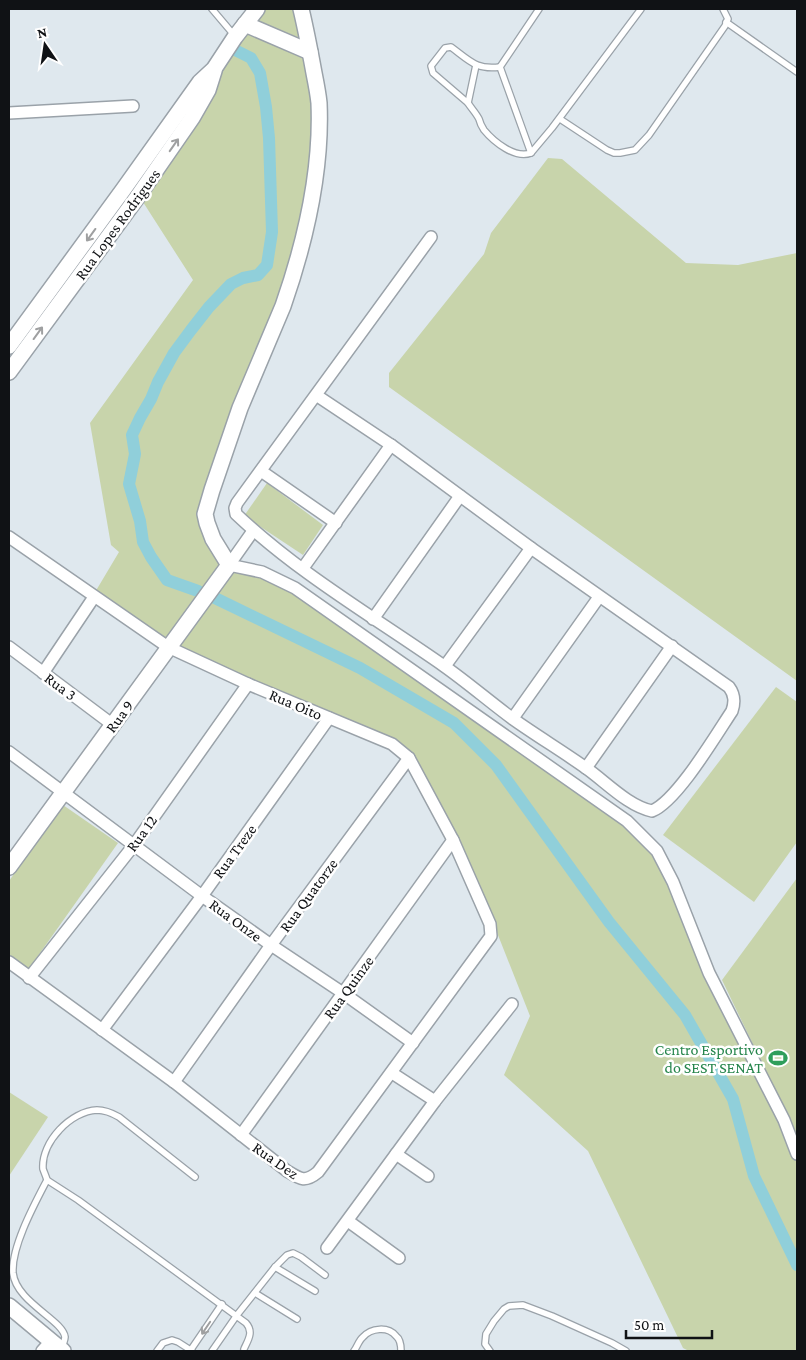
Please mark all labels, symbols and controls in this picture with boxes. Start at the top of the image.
north arrow [20,20,70,70]
text: N [36,23,49,41]
one-way arrow [169,138,179,152]
street label: Rua Lopes Rodrigues [72,166,164,284]
one-way arrow [86,227,96,241]
one-way arrow [32,327,43,340]
street label: Rua 3 [42,669,80,704]
street label: Rua Oito [267,686,325,723]
street label: Rua 9 [102,697,137,736]
street label: Rua 12 [123,812,160,855]
street label: Rua Treze [209,821,260,882]
street label: Rua Quatorze [276,855,341,935]
street label: Rua Onze [206,896,265,945]
street label: Rua Quinze [320,953,377,1022]
place label: Centro Esportivo do SEST SENAT [655,1041,763,1076]
sports icon: Centro Esportivo do SEST SENAT [767,1047,789,1069]
street label: Rua Dez [250,1139,302,1182]
scale bar [626,1308,712,1340]
text: 50 m [634,1317,664,1333]
one-way arrow [201,1321,211,1335]

